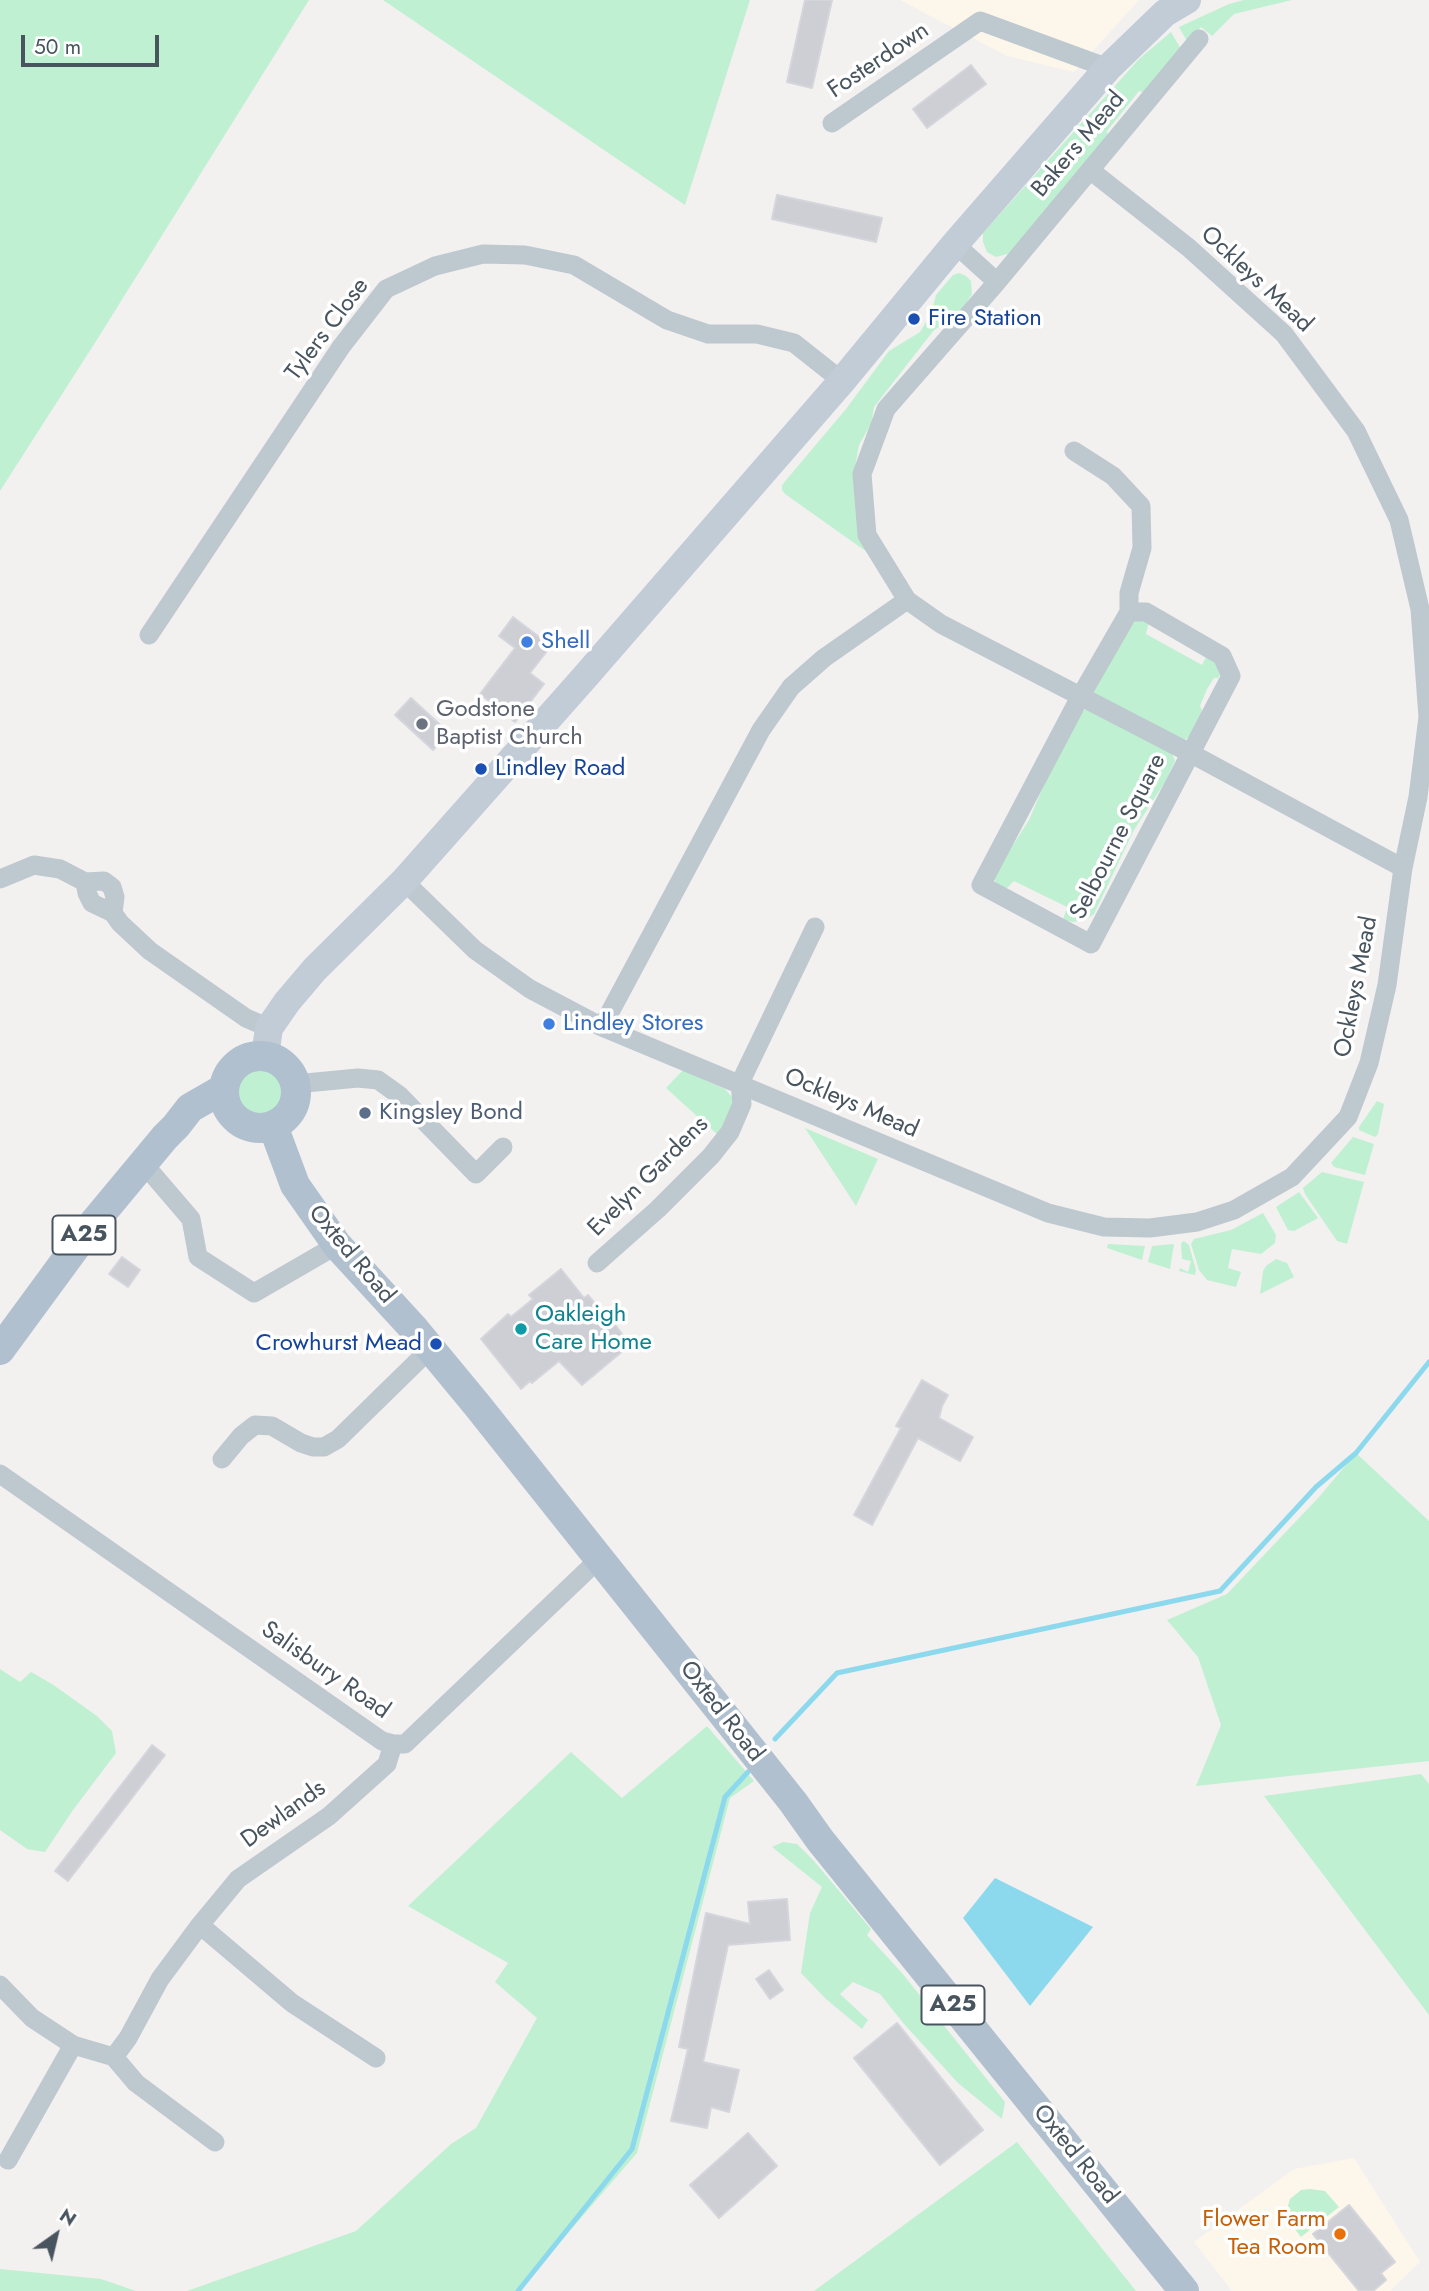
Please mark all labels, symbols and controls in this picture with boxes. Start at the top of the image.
street label: Fosterdown [823,17,935,105]
scale bar [24,21,163,65]
text: 50 m [34,32,81,62]
street label: Bakers Mead [1026,86,1132,204]
street label: Ockleys Mead [1194,221,1318,339]
street label: Tylers Close [280,273,376,387]
place label: Fire Station [928,305,1042,333]
marker: Fire Station [906,311,922,327]
place label: Shell [541,628,590,656]
marker: Shell [519,634,535,650]
place label: Godstone Baptist Church [436,696,583,752]
marker: Godstone Baptist Church [414,716,430,732]
street label: Selbourne Square [1065,749,1173,925]
place label: Lindley Road [495,755,625,783]
marker: Lindley Road [473,761,489,777]
street label: Ockleys Mead [1329,914,1385,1060]
place label: Lindley Stores [563,1010,704,1038]
marker: Lindley Stores [541,1016,557,1032]
street label: Ockleys Mead [780,1063,922,1145]
place label: Kingsley Bond [379,1099,523,1127]
marker: Kingsley Bond [357,1105,373,1121]
street label: Evelyn Gardens [583,1111,715,1243]
street label: Oxted Road [301,1200,401,1310]
road number: A25 [52,1216,116,1254]
place label: Oakleigh Care Home [535,1301,652,1357]
marker: Oakleigh Care Home [513,1321,529,1337]
place label: Crowhurst Mead [256,1330,422,1358]
marker: Crowhurst Mead [428,1336,444,1352]
street label: Salisbury Road [255,1616,395,1726]
street label: Oxted Road [673,1656,769,1768]
street label: Dewlands [236,1775,332,1855]
road number: A25 [922,1986,984,2024]
street label: Oxted Road [1026,2099,1124,2211]
north arrow [21,2200,91,2270]
text: N [54,2202,82,2233]
place label: Flower Farm Tea Room [1202,2206,1326,2262]
marker: Flower Farm Tea Room [1332,2226,1348,2242]

